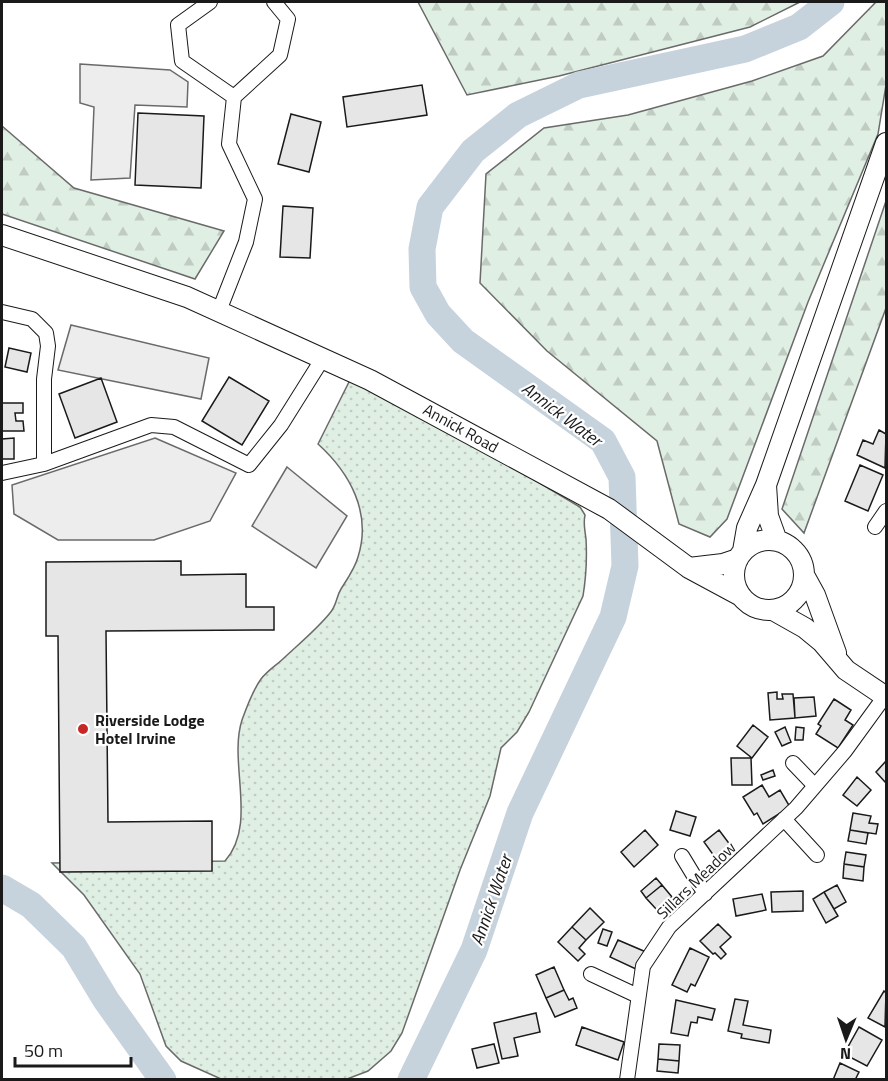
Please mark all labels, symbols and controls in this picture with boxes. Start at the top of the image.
water label: Annick Water [516,375,610,454]
street label: Annick Road [419,397,503,459]
place label: Riverside Lodge Hotel Irvine [95,708,205,750]
marker: Riverside Lodge Hotel Irvine [76,722,90,736]
street label: Sillars Meadow [651,836,741,924]
water label: Annick Water [463,849,520,949]
north arrow [816,1009,876,1069]
scale bar [15,1030,130,1068]
text: 50 m [24,1037,63,1064]
text: N [840,1042,851,1066]

